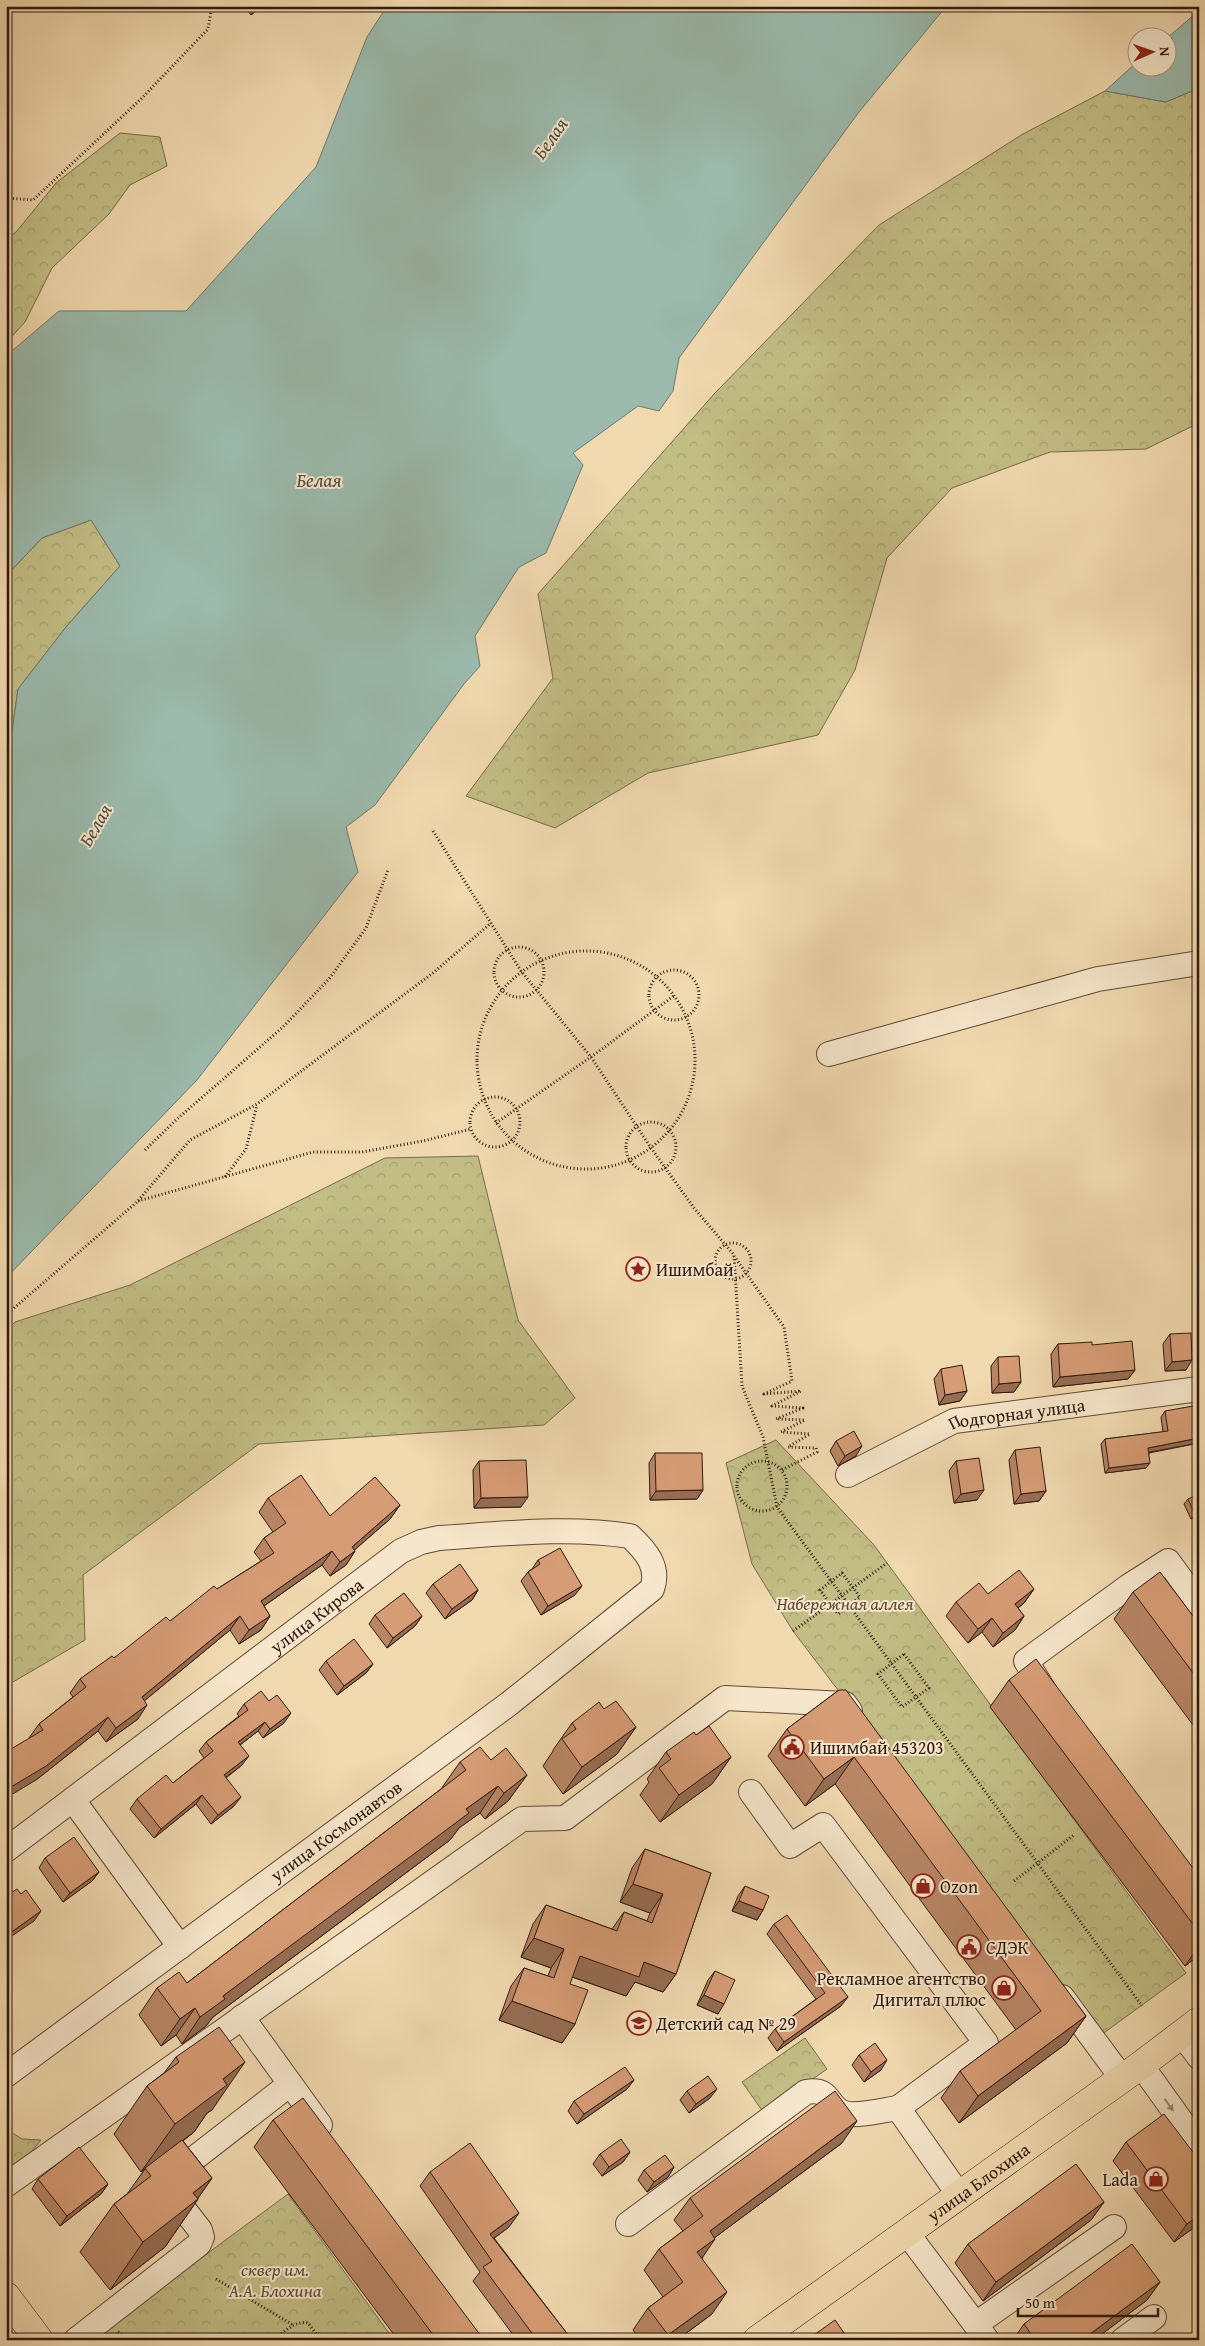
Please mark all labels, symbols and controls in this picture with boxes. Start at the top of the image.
north arrow [1128,28,1178,78]
text: N [1155,47,1175,57]
water label: Белая [526,111,574,165]
water label: Белая [296,466,342,494]
water label: Белая [72,798,118,852]
place icon: Ишимбай [625,1256,651,1282]
place label: Ишимбай [656,1256,734,1283]
street label: Подгорная улица [943,1390,1087,1436]
street label: улица Кирова [263,1571,369,1660]
park label: Набережная аллея [777,1590,914,1617]
public building icon: Ишимбай 453203 [779,1734,805,1760]
place label: Ишимбай 453203 [810,1734,944,1761]
street label: улица Космонавтов [264,1774,408,1889]
shop icon: Ozon [910,1873,936,1899]
place label: Ozon [940,1873,978,1900]
public building icon: СДЭК [956,1934,982,1960]
place label: СДЭК [986,1934,1029,1961]
place label: Рекламное агентство Дигитал плюс [817,1965,986,2013]
shop icon: Рекламное агентство Дигитал плюс [991,1975,1017,2001]
school or university icon: Детский сад № 29 [626,2010,652,2036]
place label: Детский сад № 29 [655,2010,796,2037]
one-way arrow [1164,2098,1174,2112]
street label: улица Блохина [920,2135,1035,2228]
place label: Lada [1103,2166,1138,2193]
shop icon: Lada [1143,2166,1169,2192]
park label: сквер им. А.А. Блохина [228,2256,322,2304]
scale bar [1018,2286,1158,2318]
text: 50 m [1025,2292,1056,2313]

